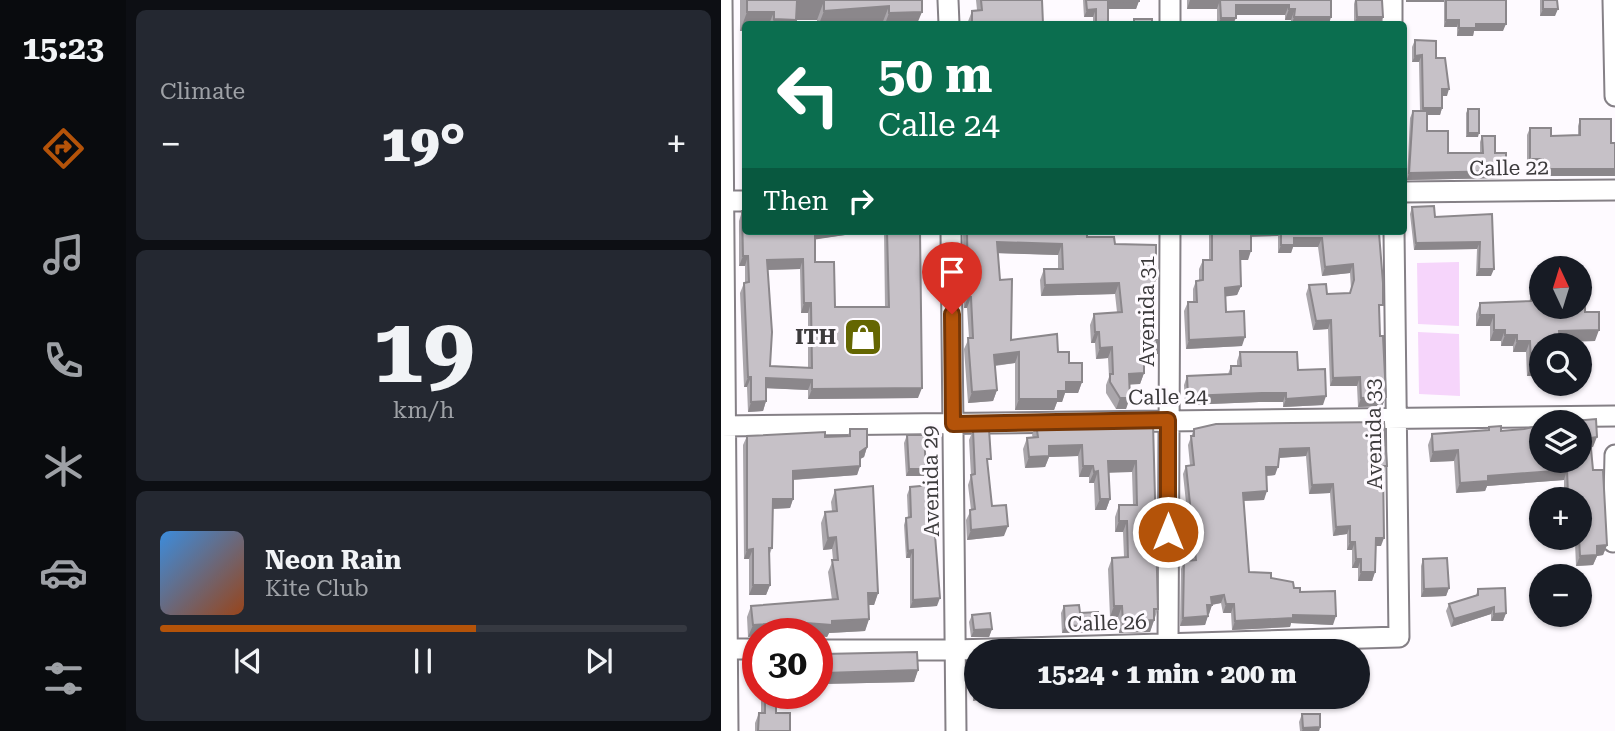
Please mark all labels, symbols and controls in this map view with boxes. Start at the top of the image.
text: 15:23 [22,29,104,67]
text: 50 m [878,47,993,104]
icon: left [763,49,854,140]
text: Climate [160,78,245,105]
text: Calle 24 [878,106,1000,144]
text: 19° [381,113,466,174]
text: − [160,122,181,166]
text: + [666,122,687,166]
icon: directions [39,124,88,173]
street label: Calle 22 [1469,155,1549,181]
icon: right [842,182,880,220]
text: Then [763,186,828,216]
icon: music [39,230,88,279]
pin [922,242,982,314]
icon: arrive [933,253,971,291]
street label: Avenida 31 [1135,255,1159,367]
north arrow [1529,256,1593,318]
map controls [1529,256,1592,627]
text: 19 [373,298,474,404]
shop icon: ITH [842,316,884,358]
place label: ITH [795,325,836,349]
button: search [1529,333,1592,396]
icon: phone [39,336,88,385]
street label: Avenida 33 [1361,378,1387,490]
street label: Calle 24 [1128,384,1208,410]
text: km/h [393,397,454,424]
button: layers [1529,410,1592,473]
street label: Avenida 29 [918,425,944,537]
icon: climate [39,442,88,491]
button: + [1529,487,1592,550]
position arrow [1131,495,1205,569]
text: Neon Rain [265,545,401,575]
icon: car [39,548,88,597]
button: − [1529,564,1592,627]
text: Kite Club [265,575,369,602]
street label: Calle 26 [1067,610,1147,636]
speed limit sign: 30 [742,618,833,709]
icon: previous [229,642,267,680]
icon: pause [404,642,442,680]
icon: next [580,642,618,680]
icon: filters [39,654,88,703]
text: 15:24 · 1 min · 200 m [1037,659,1297,689]

